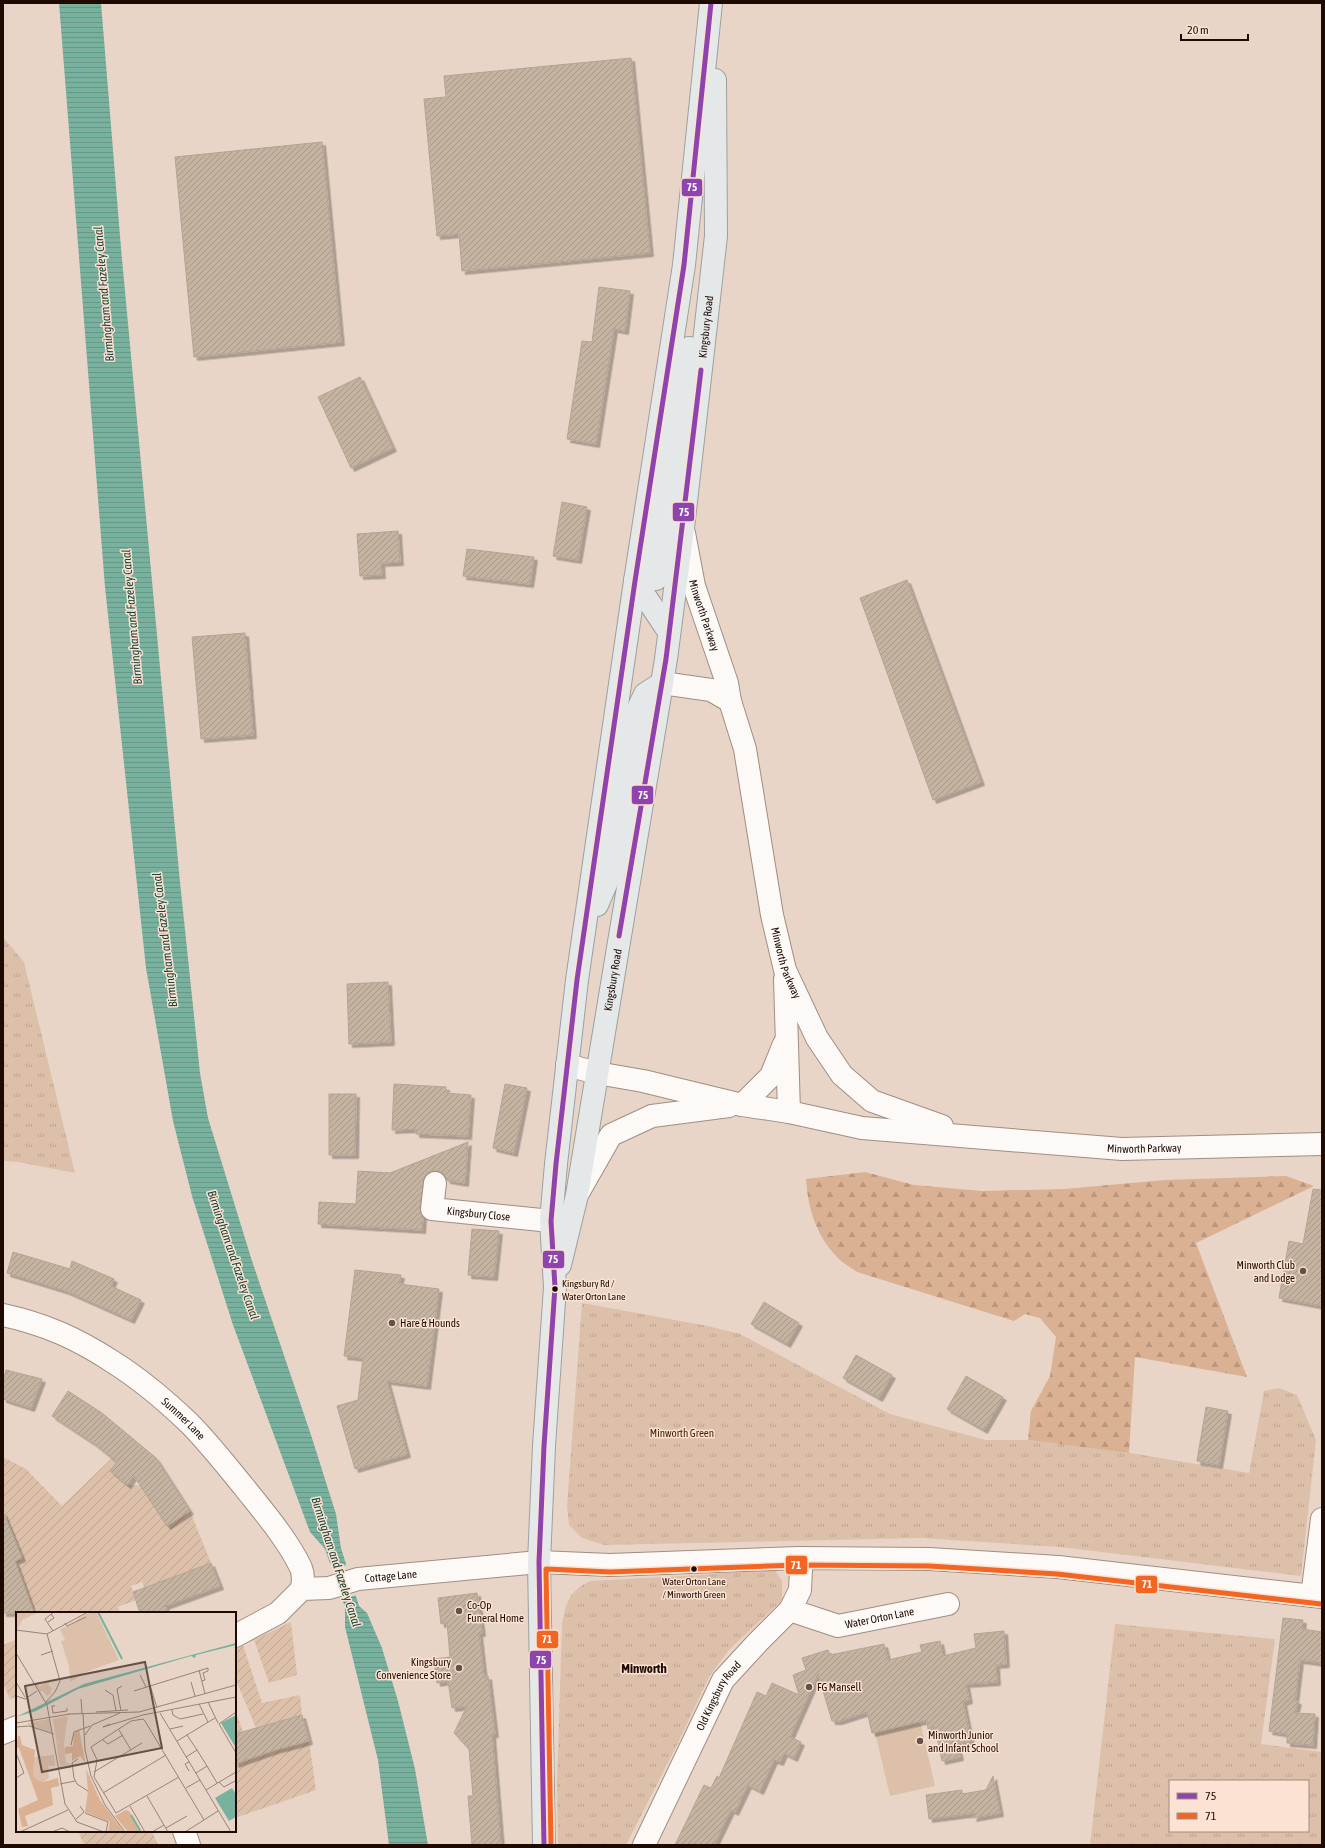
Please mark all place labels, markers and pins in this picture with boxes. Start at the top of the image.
place label: Minworth Club and Lodge [1237,1259,1295,1284]
marker: Minworth Club and Lodge [1298,1266,1308,1276]
place label: Kingsbury Rd / Water Orton Lane [562,1278,626,1302]
marker: Kingsbury Rd / Water Orton Lane [550,1284,560,1294]
place label: Hare & Hounds [400,1317,460,1329]
marker: Hare & Hounds [387,1318,397,1328]
marker: Water Orton Lane / Minworth Green [689,1564,699,1574]
place label: Water Orton Lane / Minworth Green [662,1576,726,1600]
place label: Co-Op Funeral Home [467,1599,524,1624]
marker: Co-Op Funeral Home [454,1606,464,1616]
place label: Kingsbury Convenience Store [376,1656,451,1681]
marker: Kingsbury Convenience Store [454,1663,464,1673]
place label: FG Mansell [817,1681,861,1693]
marker: FG Mansell [804,1682,814,1692]
place label: Minworth Junior and Infant School [928,1729,999,1754]
marker: Minworth Junior and Infant School [915,1736,925,1746]

